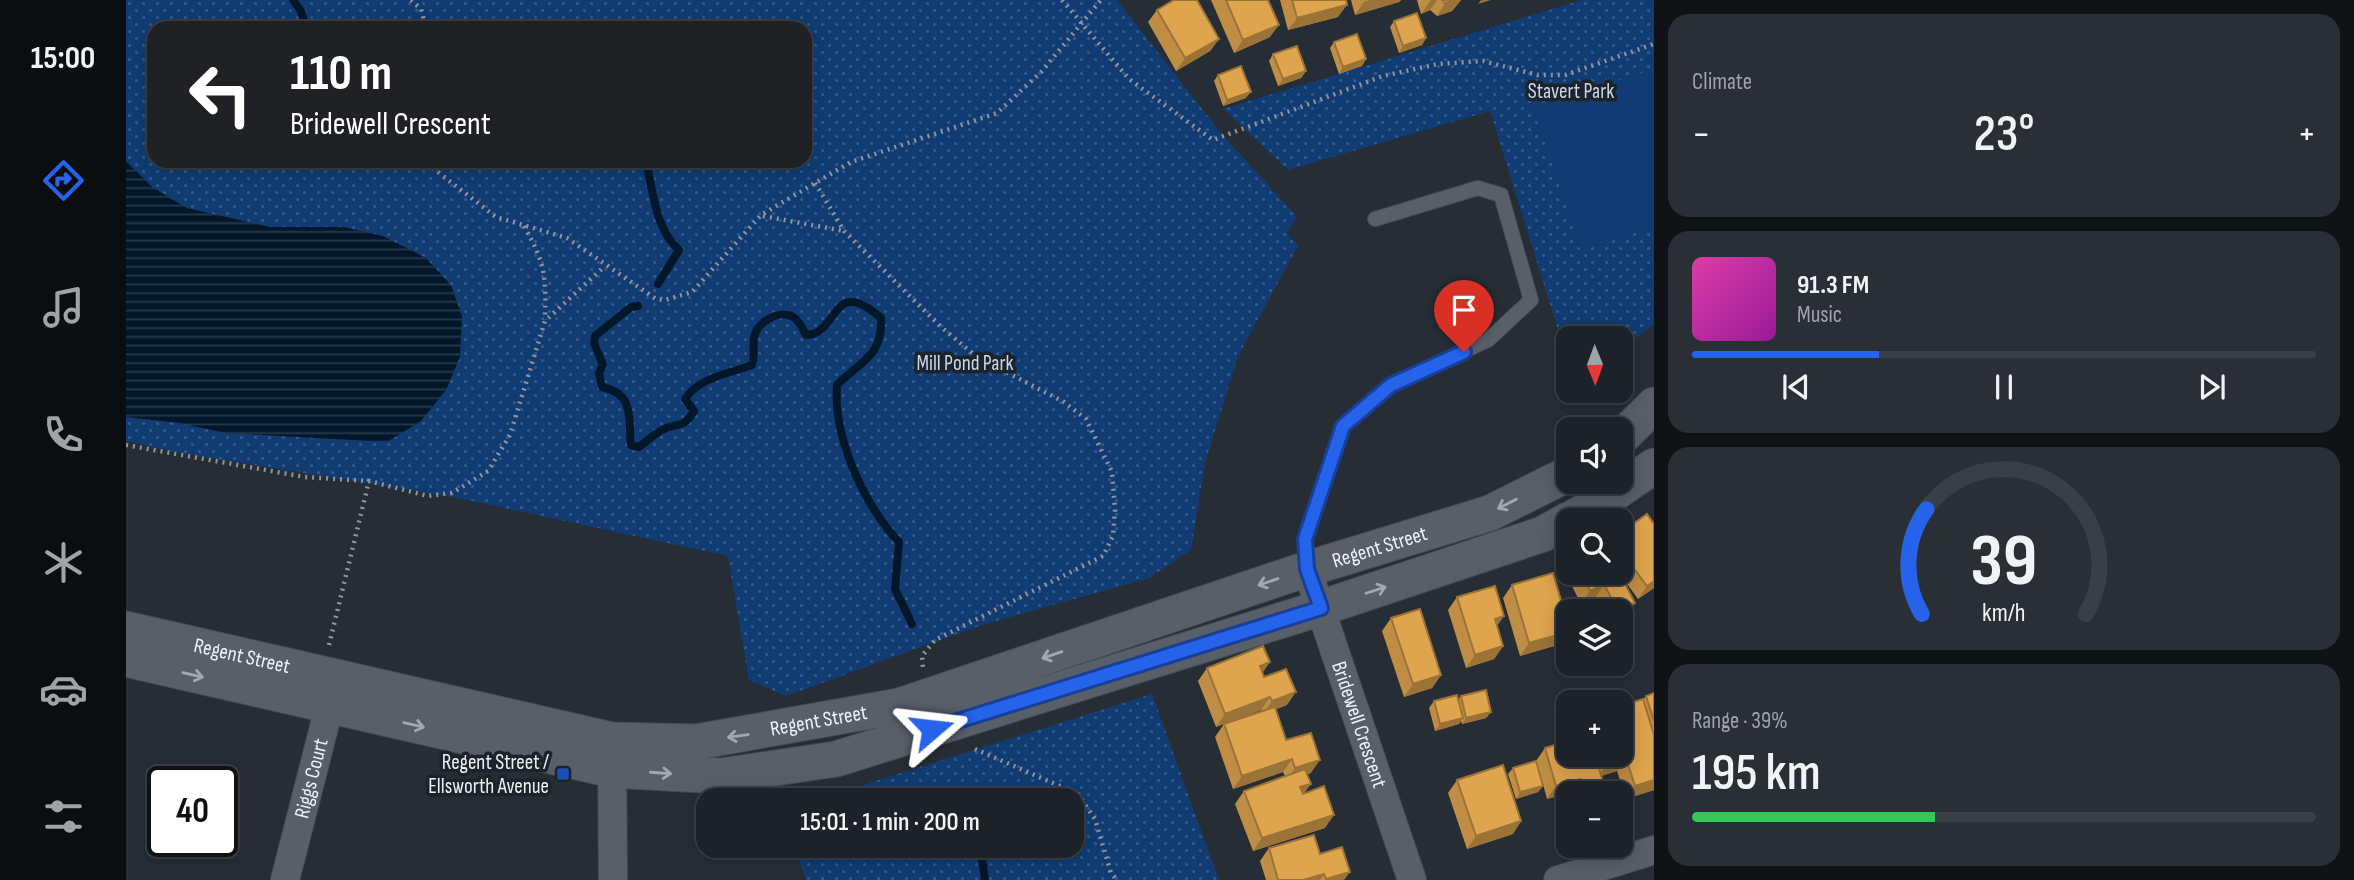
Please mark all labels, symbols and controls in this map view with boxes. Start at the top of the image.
text: 15:00 [31,39,95,78]
text: 110 m [290,45,392,104]
icon: left [175,49,266,140]
text: Climate [1692,68,1752,96]
park label: Stavert Park [1528,79,1614,104]
text: 23° [1974,103,2034,166]
text: Bridewell Crescent [290,105,491,144]
text: − [1692,112,1711,157]
text: + [2297,112,2316,157]
icon: directions [39,156,88,205]
text: 91.3 FM [1797,270,1869,301]
pin [1434,280,1494,352]
icon: music [39,283,88,332]
icon: arrive [1445,291,1483,329]
text: Music [1797,301,1842,329]
north arrow [1556,326,1633,402]
map controls [1556,326,1633,858]
park label: Mill Pond Park [917,351,1013,376]
icon: previous [1777,368,1815,406]
icon: pause [1985,368,2023,406]
icon: next [2193,368,2231,406]
icon: phone [39,410,88,459]
button: sound [1556,417,1633,494]
one-way arrow [1497,498,1518,512]
button: search [1556,508,1633,585]
text: 39 [1970,519,2038,607]
street label: Regent Street [1329,521,1430,573]
icon: climate [39,538,88,587]
one-way arrow [1257,577,1279,589]
one-way arrow [1365,583,1387,596]
text: km/h [1982,598,2026,629]
button: layers [1556,599,1633,676]
street label: Regent Street [192,632,293,679]
one-way arrow [1041,649,1063,662]
street label: Bridewell Crescent [1327,658,1392,791]
icon: car [39,665,88,714]
one-way arrow [181,669,203,682]
button: + [1556,690,1633,767]
position arrow [895,692,969,766]
street label: Regent Street [768,699,869,741]
text: Range · 39% [1692,707,1788,735]
one-way arrow [402,719,425,732]
one-way arrow [727,730,750,743]
street label: Riggs Court [289,736,333,821]
text: 195 km [1692,742,1821,805]
place label: Regent Street / Ellsworth Avenue [428,750,549,799]
speed limit sign: 40 [147,766,238,857]
marker: Regent Street / Ellsworth Avenue [555,766,571,782]
one-way arrow [649,767,672,780]
button: − [1556,781,1633,858]
icon: filters [39,792,88,841]
text: 15:01 · 1 min · 200 m [800,807,980,838]

